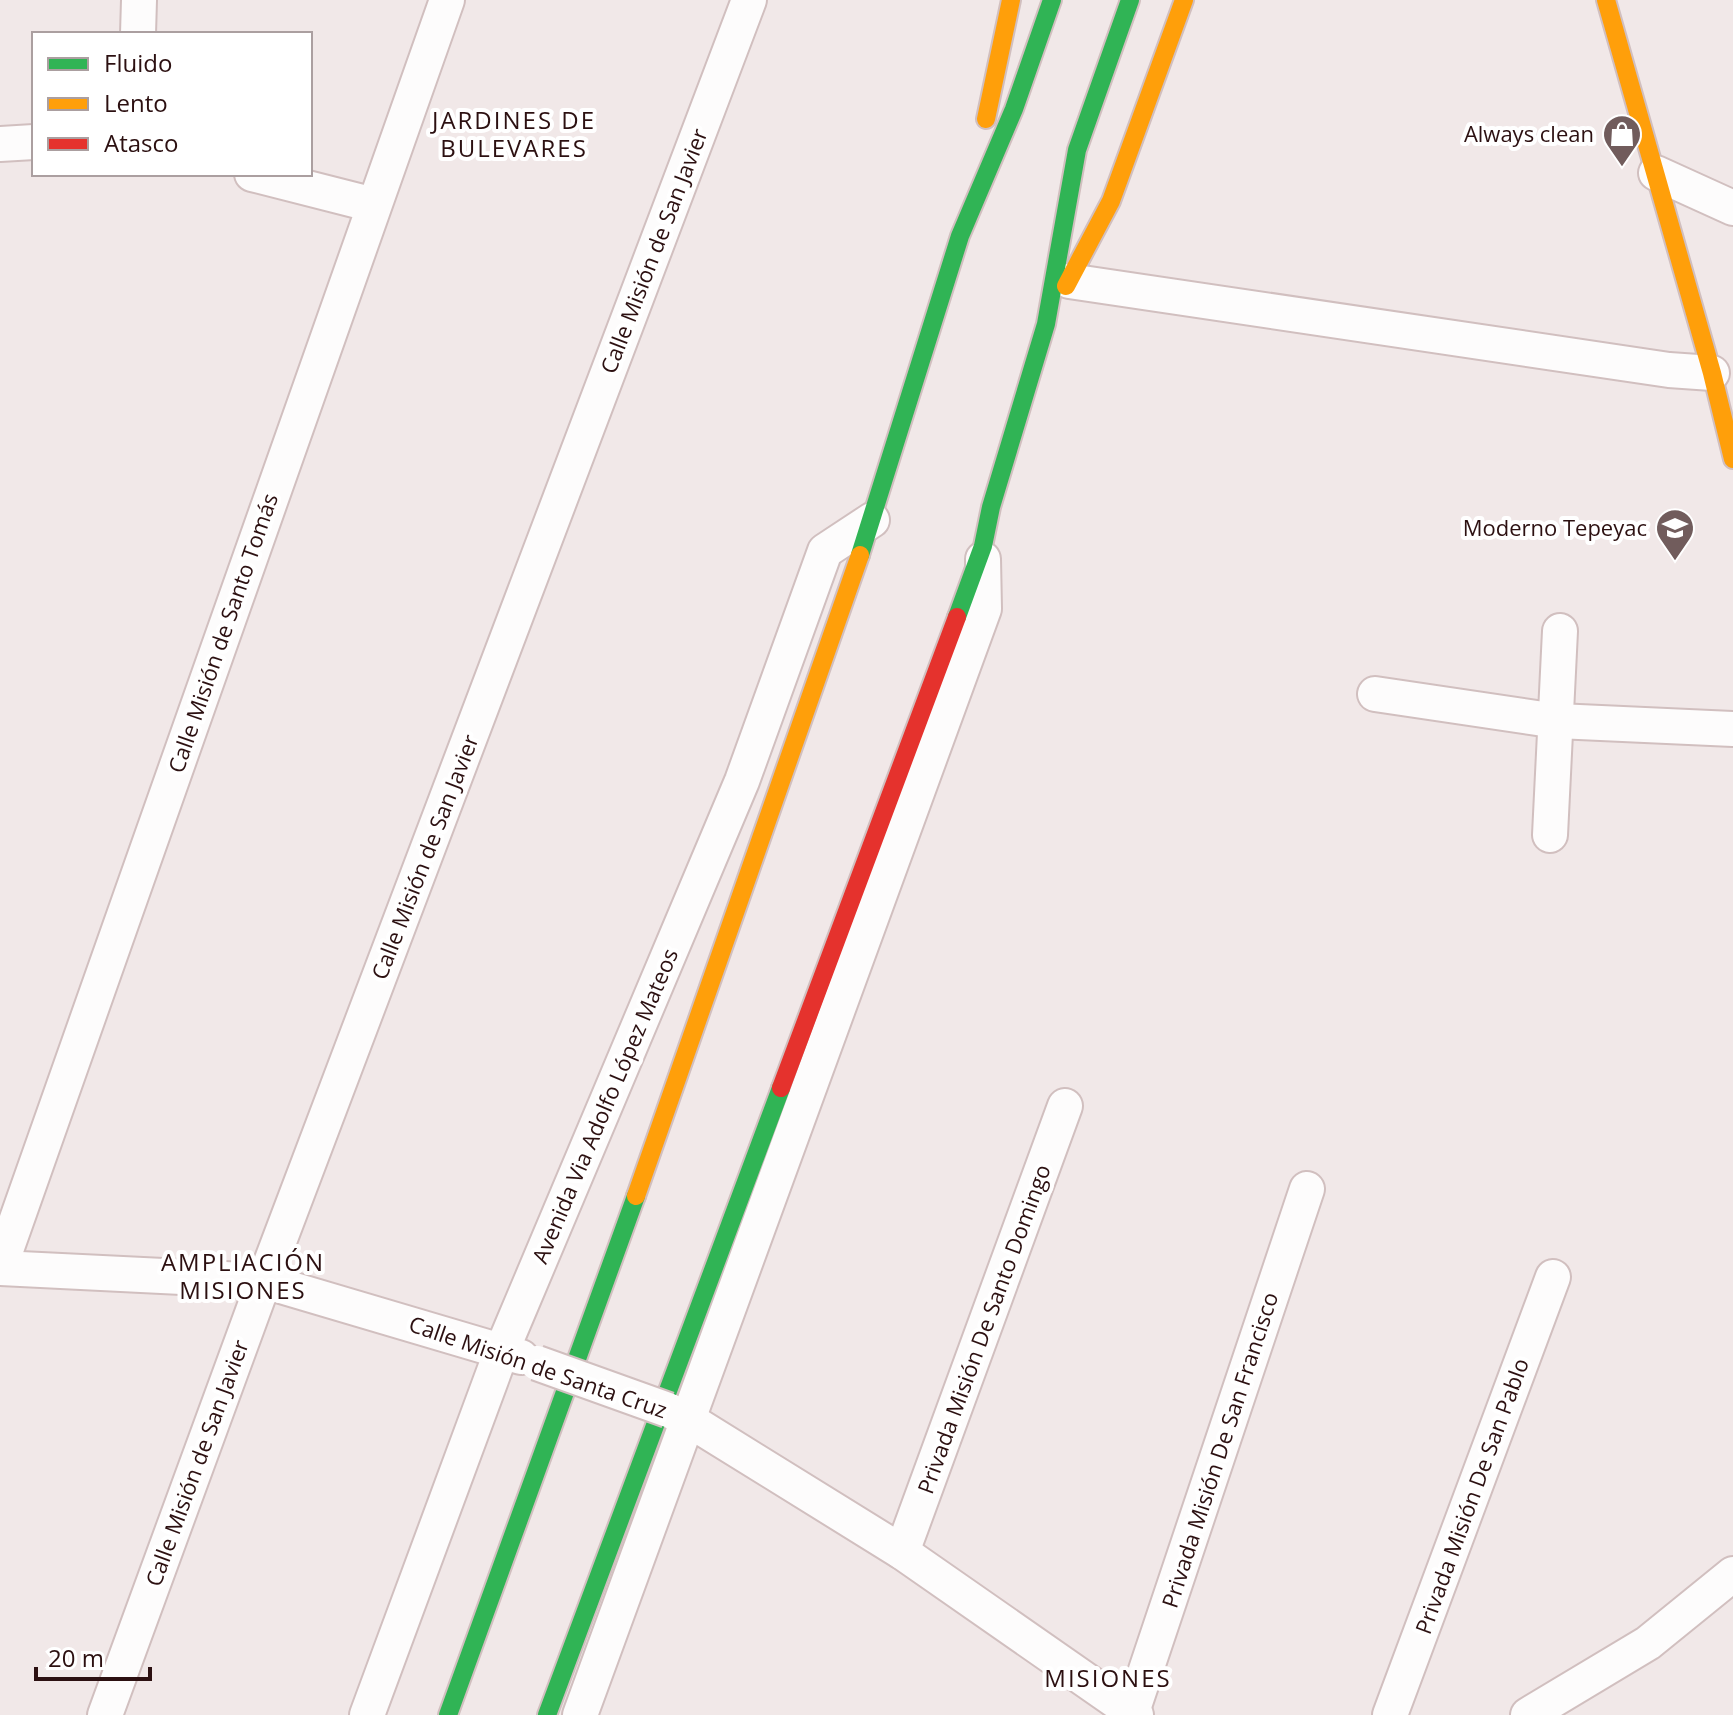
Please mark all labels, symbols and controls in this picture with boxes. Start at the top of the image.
legend [32,32,312,176]
text: Fluido [104,46,172,79]
text: Lento [104,86,168,119]
district label: JARDINES DE BULEVARES [430,103,596,164]
shop icon: Always clean [1601,113,1643,168]
place label: Always clean [1464,118,1594,148]
street label: Calle Misión de San Javier [592,124,714,377]
text: Atasco [104,126,178,159]
street label: Calle Misión de Santo Tomás [160,489,284,776]
school or university icon: Moderno Tepeyac [1654,507,1696,562]
place label: Moderno Tepeyac [1463,512,1647,542]
street label: Calle Misión de San Javier [363,730,485,983]
street label: Avenida Via Adolfo López Mateos [524,944,684,1268]
street label: Privada Misión De Santo Domingo [909,1160,1057,1498]
district label: AMPLIACIÓN MISIONES [161,1245,325,1306]
street label: Privada Misión De San Francisco [1154,1288,1284,1611]
street label: Calle Misión de Santa Cruz [405,1308,671,1424]
street label: Calle Misión de San Javier [137,1335,255,1590]
street label: Privada Misión De San Pablo [1407,1354,1535,1638]
scale bar [36,1631,150,1681]
text: 20 m [48,1641,104,1674]
district label: MISIONES [1044,1661,1172,1694]

